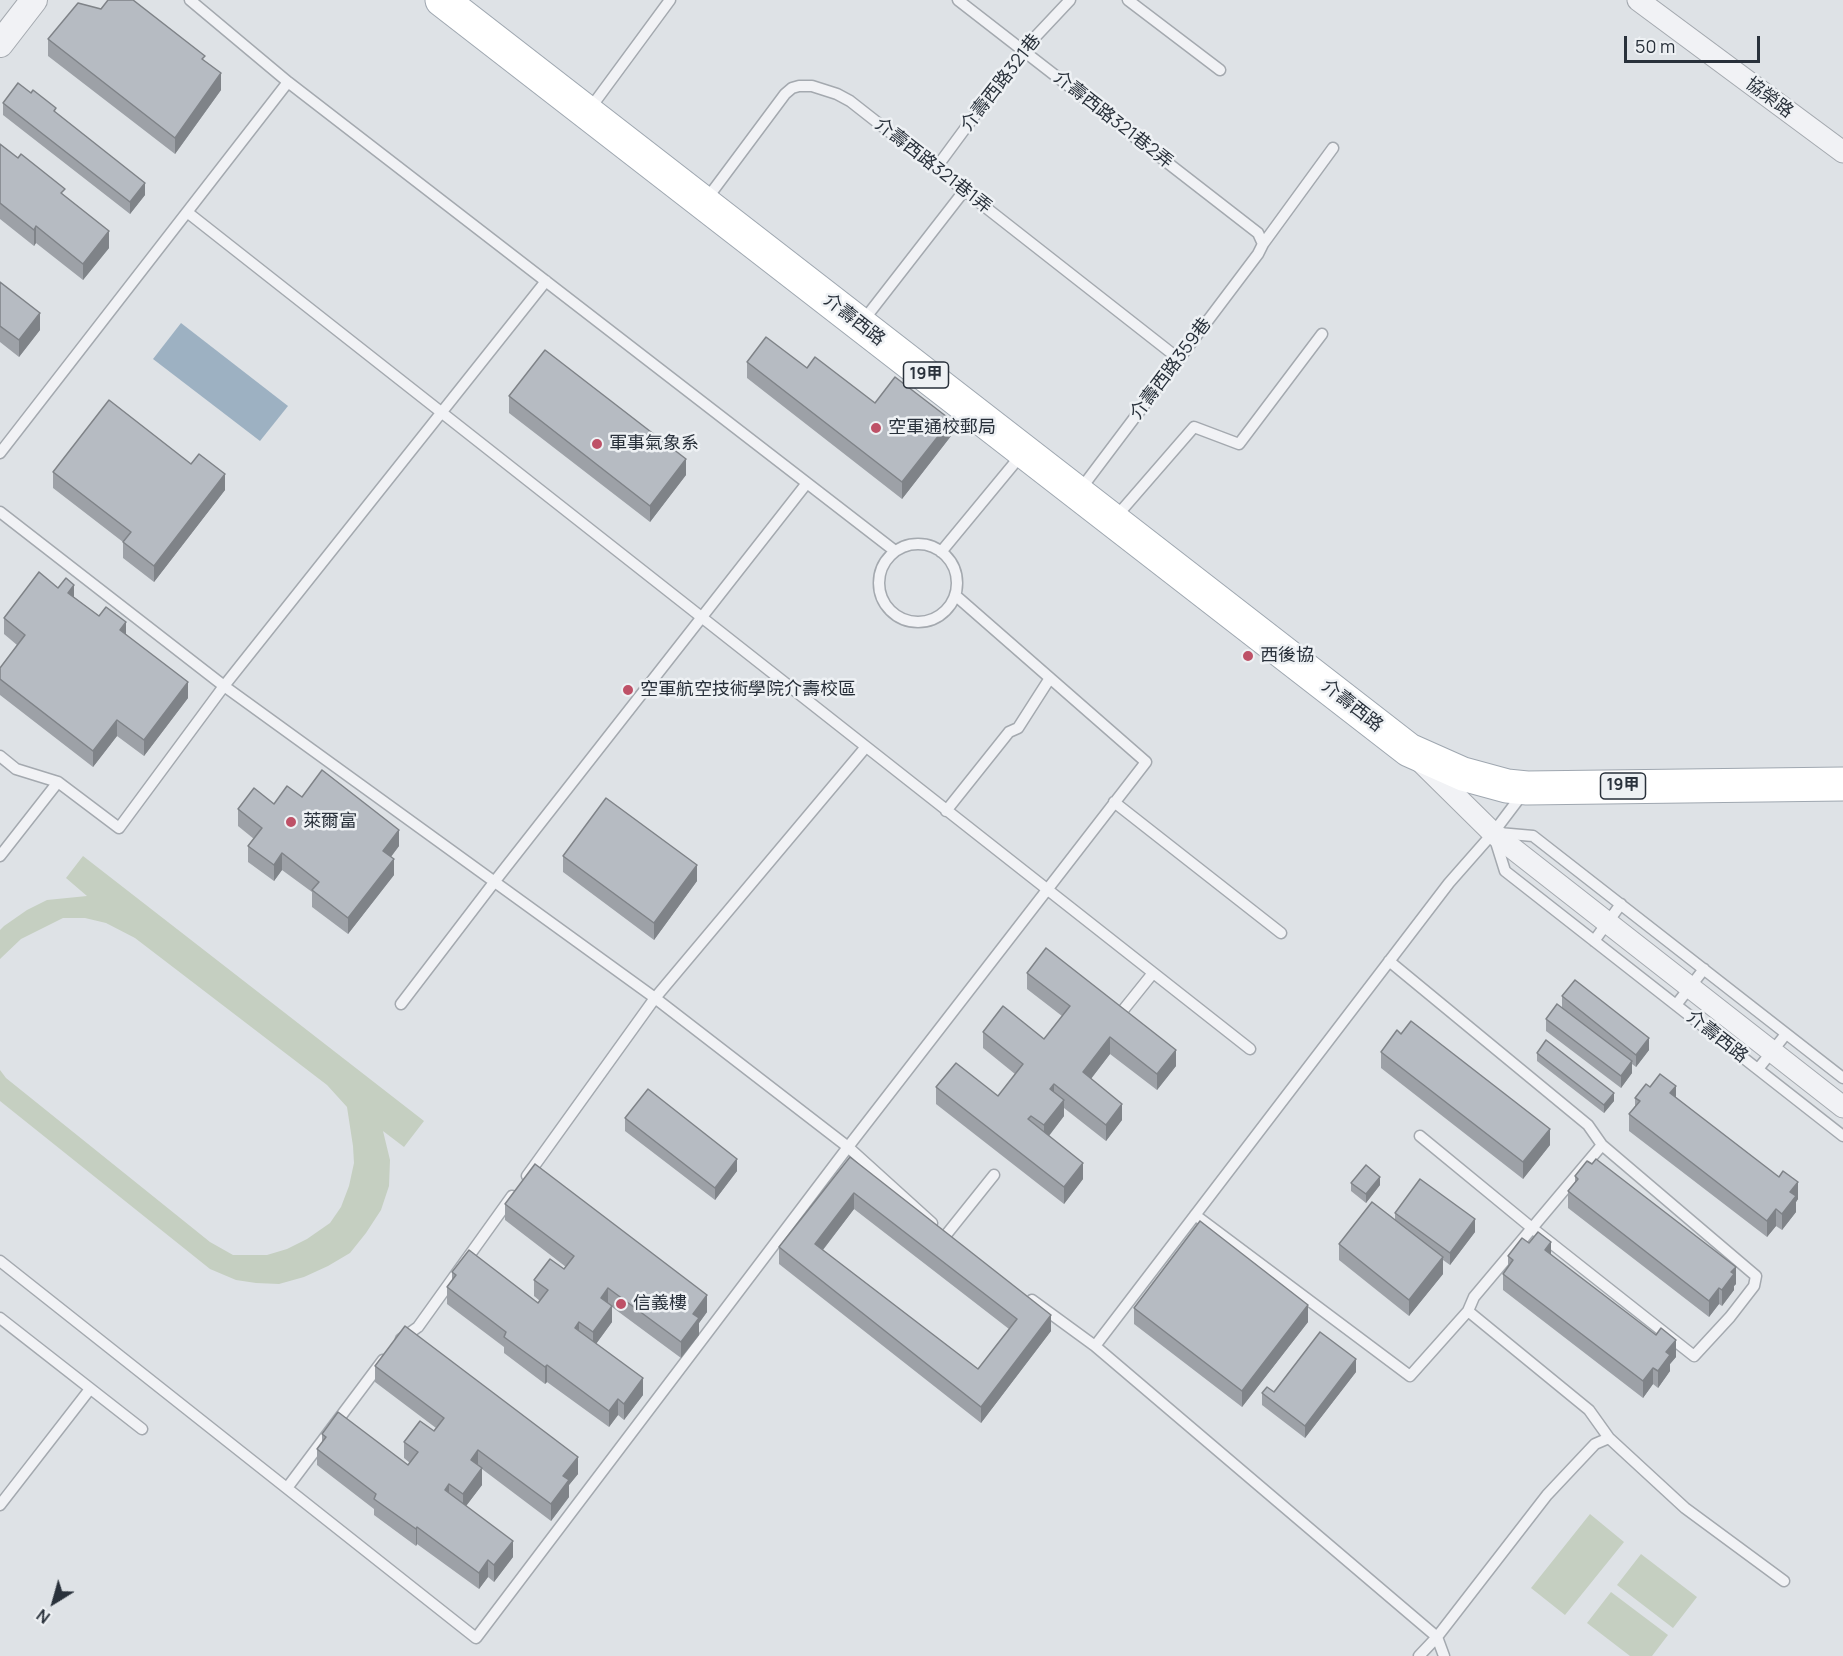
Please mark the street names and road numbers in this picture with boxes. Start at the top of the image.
street label: 介壽西路321巷 [956,30,1046,136]
street label: 介壽西路321巷2弄 [1049,67,1177,173]
street label: 協榮路 [1741,73,1797,123]
street label: 介壽西路321巷1弄 [870,114,996,218]
street label: 介壽西路 [819,289,889,351]
street label: 介壽西路359巷 [1126,314,1216,424]
road number: 19甲 [904,362,948,388]
street label: 介壽西路 [1317,675,1387,737]
road number: 19甲 [1600,773,1646,799]
street label: 介壽西路 [1682,1006,1752,1068]

